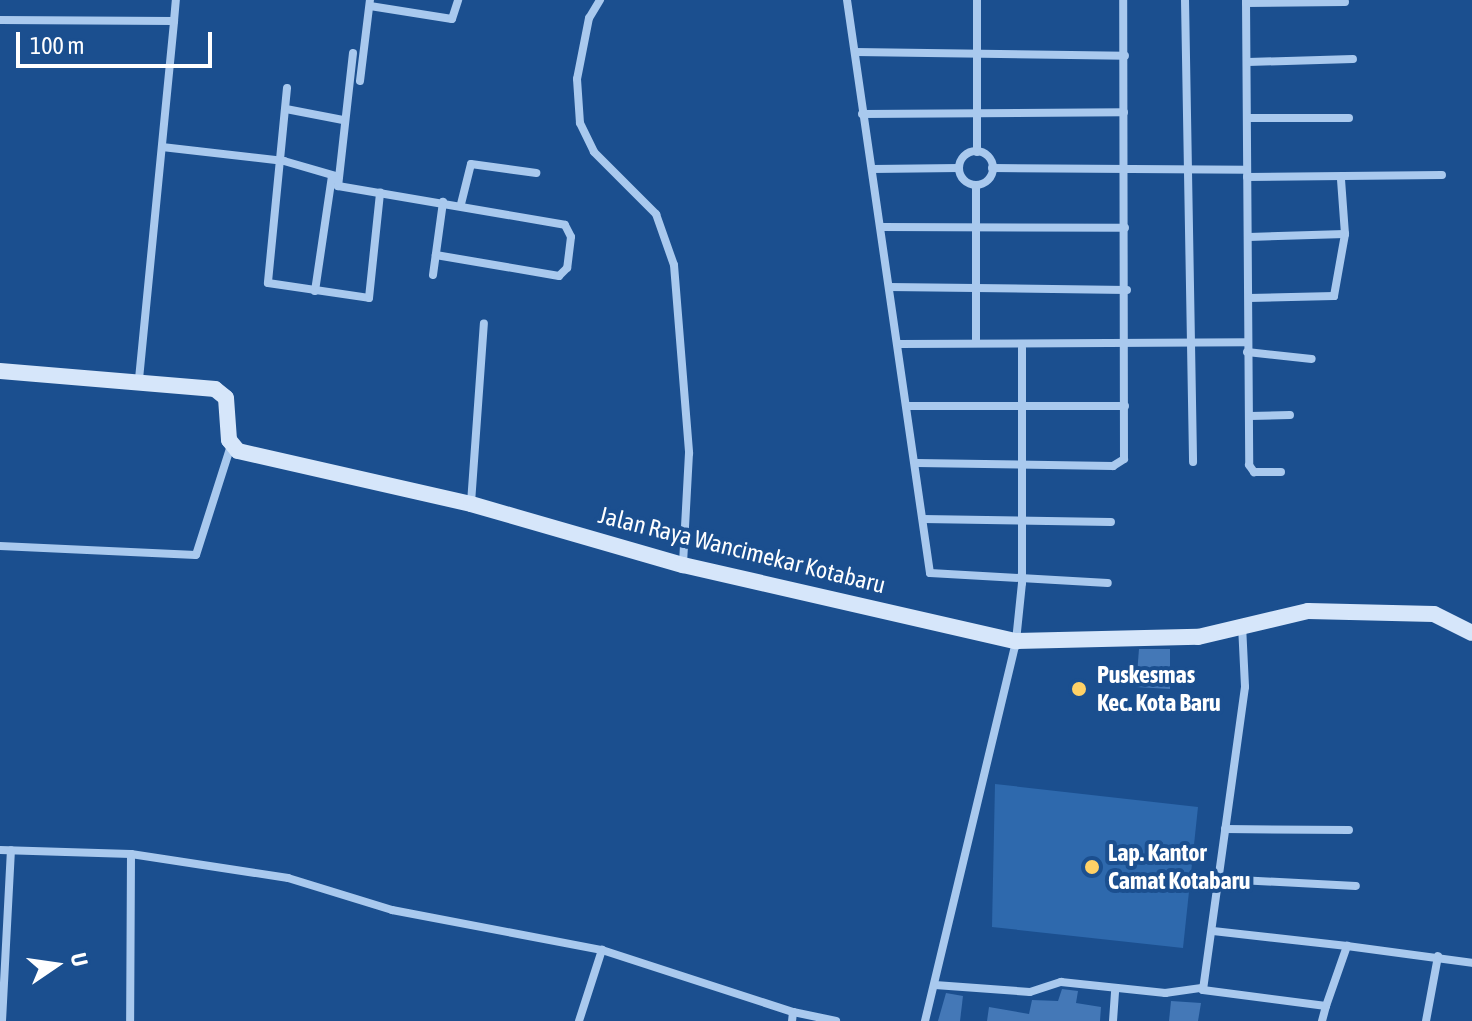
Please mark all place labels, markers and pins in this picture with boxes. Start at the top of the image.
place label: Puskesmas Kec. Kota Baru [1097,661,1221,717]
marker: Puskesmas Kec. Kota Baru [1068,678,1090,700]
place label: Lap. Kantor Camat Kotabaru [1108,839,1250,895]
marker: Lap. Kantor Camat Kotabaru [1083,858,1101,876]

